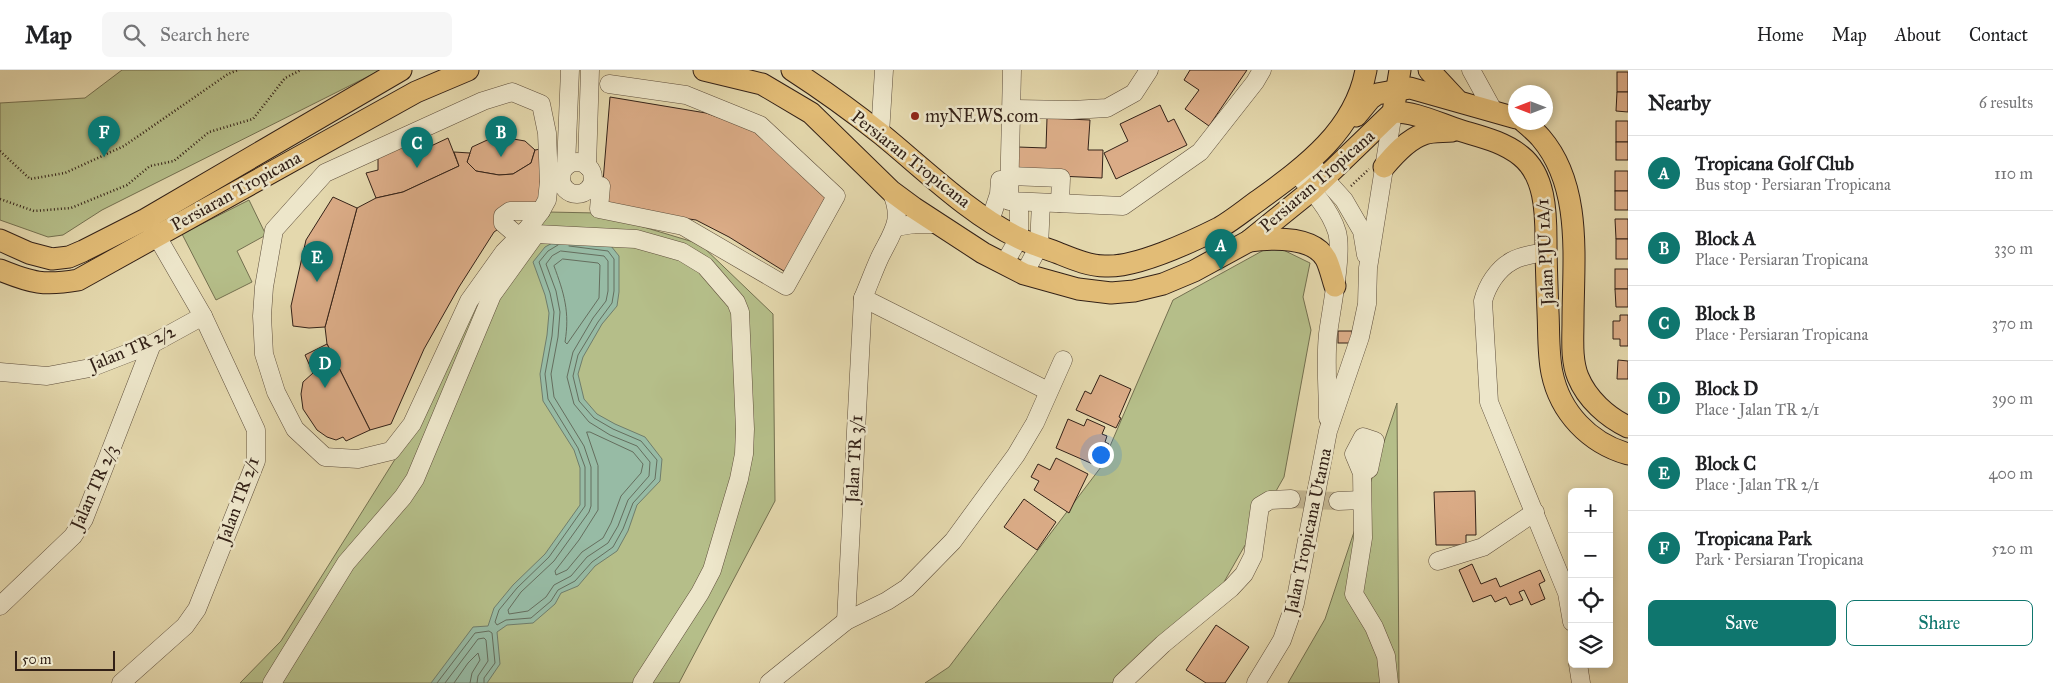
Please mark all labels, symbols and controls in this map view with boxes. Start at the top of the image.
search box [102,12,452,57]
text: Map [25,20,72,50]
icon: search [120,21,148,49]
text: Search here [160,23,250,46]
text: Home [1757,24,1804,46]
text: Map [1832,24,1867,46]
text: About [1895,24,1941,46]
text: Contact [1969,24,2028,46]
north arrow [1508,85,1553,130]
text: Nearby [1648,90,1711,116]
text: 6 results [1979,93,2033,112]
place label: myNEWS.com [925,105,1039,127]
street label: Persiaran Tropicana [847,106,975,213]
marker: myNEWS.com [909,110,921,122]
pin: F [88,116,120,157]
pin: B [485,116,517,157]
street label: Persiaran Tropicana [1255,125,1379,237]
pin: C [401,127,433,168]
street label: Persiaran Tropicana [167,146,305,236]
text: Tropicana Golf Club [1695,152,1854,175]
text: A [1659,164,1669,183]
text: 110 m [1994,164,2033,183]
text: Bus stop · Persiaran Tropicana [1695,175,1891,194]
street label: Jalan PJU 1A/1 [1531,198,1560,308]
text: Block A [1695,227,1756,250]
pin: A [1205,229,1237,270]
text: B [1659,239,1669,258]
text: 330 m [1994,239,2033,258]
pin: E [301,241,333,282]
text: Place · Persiaran Tropicana [1695,250,1868,269]
text: Block B [1695,302,1756,325]
text: C [1659,314,1669,333]
text: 370 m [1992,314,2033,333]
street label: Jalan TR 2/2 [84,320,179,378]
text: Place · Persiaran Tropicana [1695,325,1868,344]
pin: D [309,347,341,388]
text: Block D [1695,377,1758,400]
text: D [1658,389,1670,408]
text: 390 m [1992,389,2033,408]
text: Place · Jalan TR 2/1 [1695,400,1819,419]
street label: Jalan TR 3/1 [841,414,868,506]
street label: Jalan TR 2/3 [65,441,123,535]
your location [1088,442,1114,468]
street label: Jalan Tropicana Utama [1279,446,1337,618]
text: Block C [1695,452,1756,475]
street label: Jalan TR 2/1 [212,454,265,548]
text: E [1658,464,1670,483]
text: 400 m [1989,464,2033,483]
text: Place · Jalan TR 2/1 [1695,475,1819,494]
map controls [1568,488,1613,668]
button: + [1568,488,1613,533]
text: Tropicana Park [1695,527,1812,550]
button: − [1568,533,1613,578]
text: F [1659,539,1669,558]
text: 520 m [1991,539,2033,558]
text: Park · Persiaran Tropicana [1695,550,1864,569]
button: locate [1568,578,1613,623]
button: Save [1648,600,1836,646]
button: Share [1846,600,2033,646]
button: layers [1568,623,1613,668]
scale bar [15,648,115,671]
text: 50 m [22,651,51,668]

